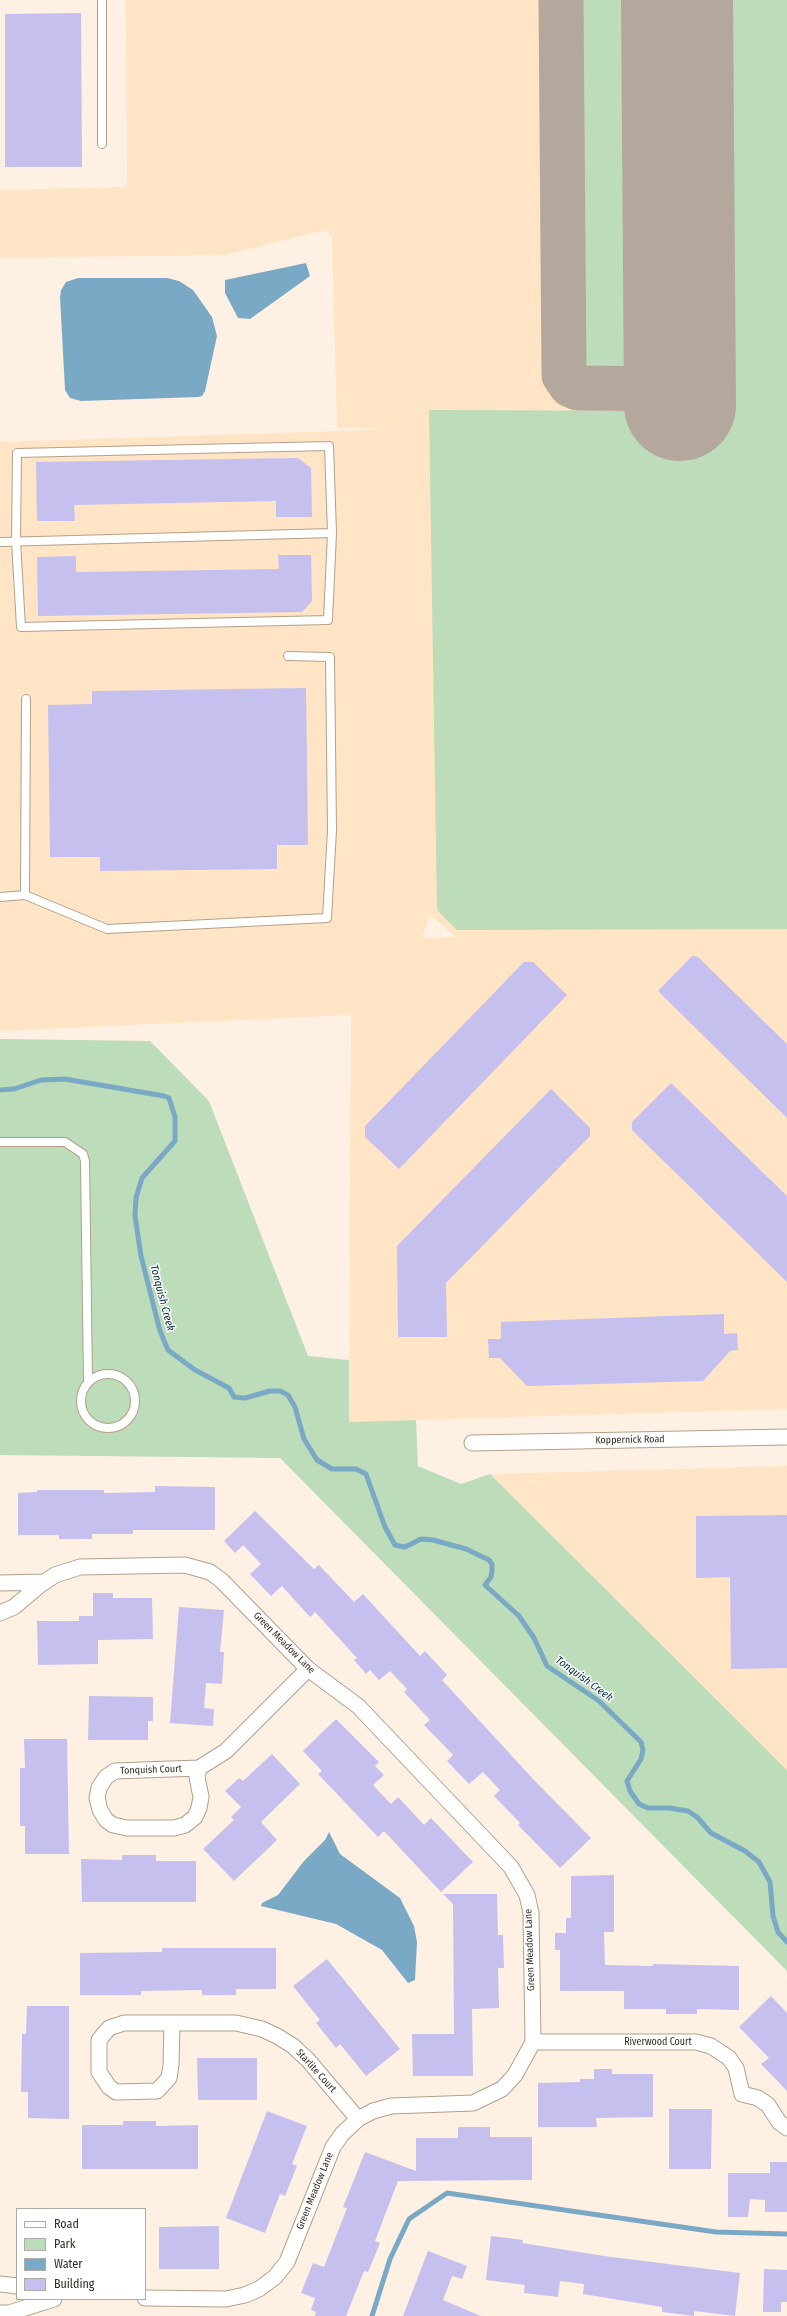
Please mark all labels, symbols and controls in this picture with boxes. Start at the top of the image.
water label: Tonquish Creek [147,1264,177,1332]
street label: Koppernick Road [595,1433,665,1447]
street label: Green Meadow Lane [251,1610,317,1676]
water label: Tonquish Creek [553,1654,615,1704]
street label: Tonquish Court [120,1763,182,1777]
street label: Green Meadow Lane [523,1909,537,1991]
street label: Riverwood Court [624,2036,692,2048]
street label: Starlite Court [293,2047,339,2095]
street label: Green Meadow Lane [294,2151,336,2231]
legend [16,2208,146,2300]
text: Road [54,2217,79,2231]
text: Park [54,2237,75,2251]
text: Water [54,2257,82,2271]
text: Building [54,2277,94,2291]

